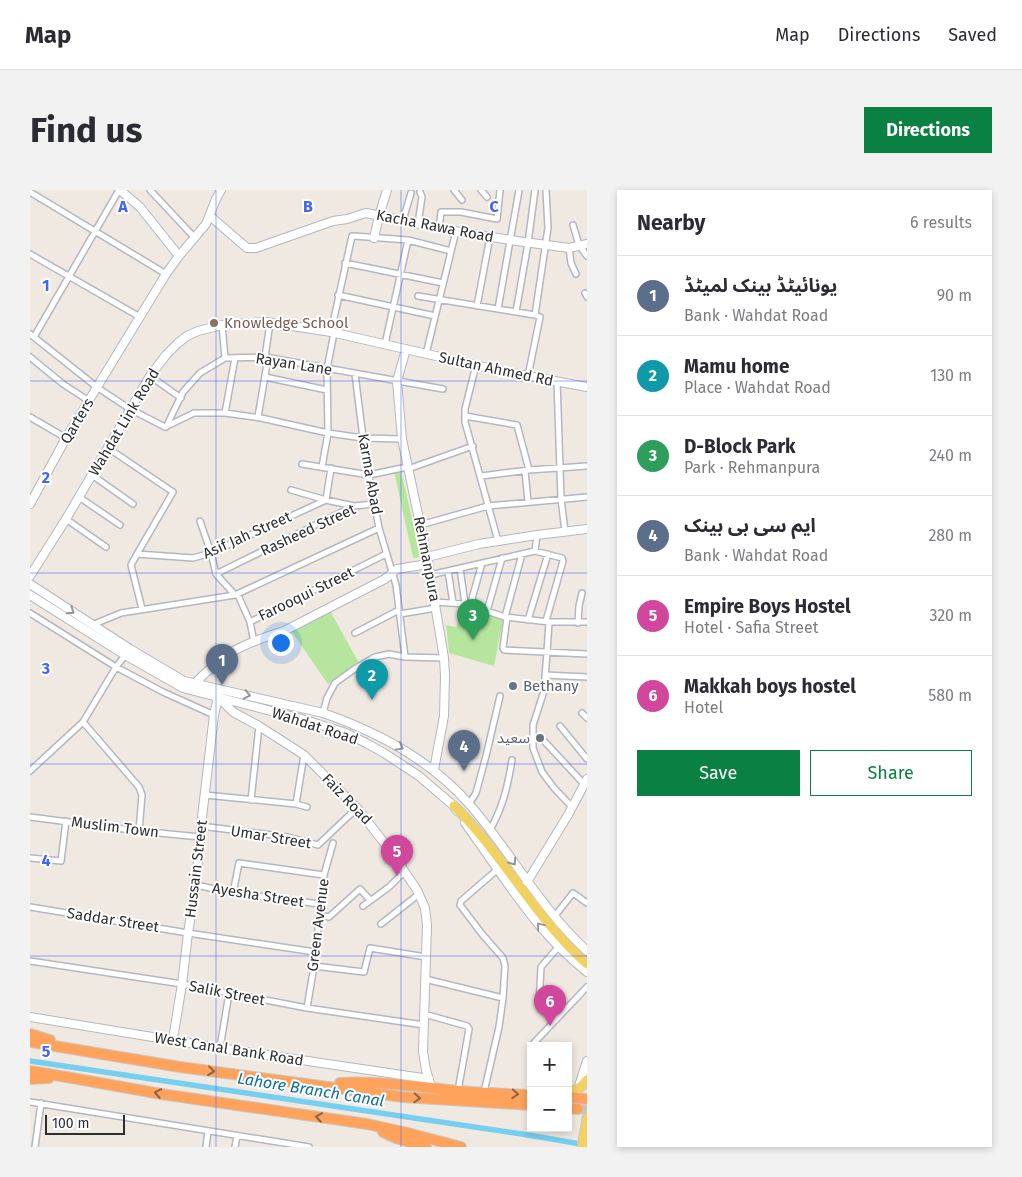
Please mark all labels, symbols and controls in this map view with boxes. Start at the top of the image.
text: Map [25,21,71,49]
text: Map [775,24,810,46]
text: Directions [838,24,920,46]
text: Saved [948,24,997,46]
button: Directions [864,107,992,153]
text: Find us [30,109,142,151]
text: A [117,197,128,216]
text: B [303,197,313,216]
text: C [489,197,499,216]
street label: Kacha Rawa Road [375,206,495,246]
text: Nearby [637,210,705,236]
text: 6 results [910,213,972,232]
text: یونائیٹڈ بینک لمیٹڈ [684,274,837,297]
text: 1 [42,276,50,295]
text: 1 [649,286,657,305]
text: 90 m [937,286,972,305]
text: Bank · Wahdat Road [684,306,828,325]
place label: Knowledge School [224,314,349,332]
marker: Knowledge School [208,317,220,329]
street label: Sultan Ahmed Rd [437,348,555,390]
street label: Rayan Lane [254,349,334,379]
text: Mamu home [684,355,789,378]
street label: Wahdat Link Road [85,365,163,479]
text: 2 [649,366,657,385]
text: 130 m [930,366,972,385]
text: Place · Wahdat Road [684,378,831,397]
street label: Qarters [56,395,98,447]
street label: Karma Abad [354,432,386,516]
text: D-Block Park [684,435,796,458]
text: 3 [649,446,657,465]
text: 240 m [929,446,972,465]
text: Park · Rehmanpura [684,458,820,477]
text: 2 [42,468,50,487]
street label: Rasheed Street [258,500,359,560]
street label: Asif Jah Street [200,507,295,563]
text: ایم سی بی بینک [684,514,816,537]
street label: Rehmanpura [410,515,444,603]
text: 4 [648,526,658,545]
text: 280 m [928,526,972,545]
text: Bank · Wahdat Road [684,546,828,565]
street label: Farooqui Street [255,563,357,625]
text: Empire Boys Hostel [684,595,851,618]
pin: 3 [457,599,489,640]
one-way arrow [65,605,74,614]
text: 5 [649,606,657,625]
text: 320 m [929,606,972,625]
text: Hotel · Safia Street [684,618,818,637]
your location [268,630,294,656]
pin: 1 [206,644,238,685]
text: 3 [41,659,50,678]
pin: 2 [356,659,388,700]
text: Makkah boys hostel [684,675,856,698]
place label: Bethany [523,677,579,695]
marker: Bethany [507,680,519,692]
text: 6 [648,686,658,705]
text: 580 m [928,686,972,705]
one-way arrow [242,689,251,700]
text: Hotel [684,698,723,717]
street label: Wahdat Road [269,704,361,748]
place label: سعید [497,729,530,747]
pin: 4 [448,730,480,771]
marker: سعید [534,732,546,744]
one-way arrow [394,741,403,751]
button: Save [637,750,800,796]
button: Share [810,750,972,796]
street label: Faiz Road [318,770,376,828]
street label: Muslim Town [70,813,160,841]
street label: Hussain Street [181,818,211,919]
street label: Umar Street [229,822,313,852]
pin: 5 [381,835,413,876]
text: 4 [41,851,51,870]
one-way arrow [507,856,516,866]
street label: Green Avenue [303,877,333,973]
street label: Ayesha Street [211,879,306,911]
street label: Saddar Street [66,904,161,936]
one-way arrow [537,922,546,931]
street label: Salik Street [187,977,267,1009]
pin: 6 [534,985,566,1026]
street label: West Canal Bank Road [153,1028,305,1070]
text: 5 [42,1042,51,1061]
map controls [527,1042,572,1132]
button: + [527,1042,572,1087]
one-way arrow [207,1066,216,1076]
water label: Lahore Branch Canal [236,1069,386,1110]
button: − [527,1087,572,1132]
one-way arrow [153,1089,162,1099]
one-way arrow [511,1089,519,1100]
one-way arrow [413,1092,421,1103]
scale bar [45,1112,125,1135]
one-way arrow [314,1113,323,1123]
text: 100 m [52,1115,89,1132]

